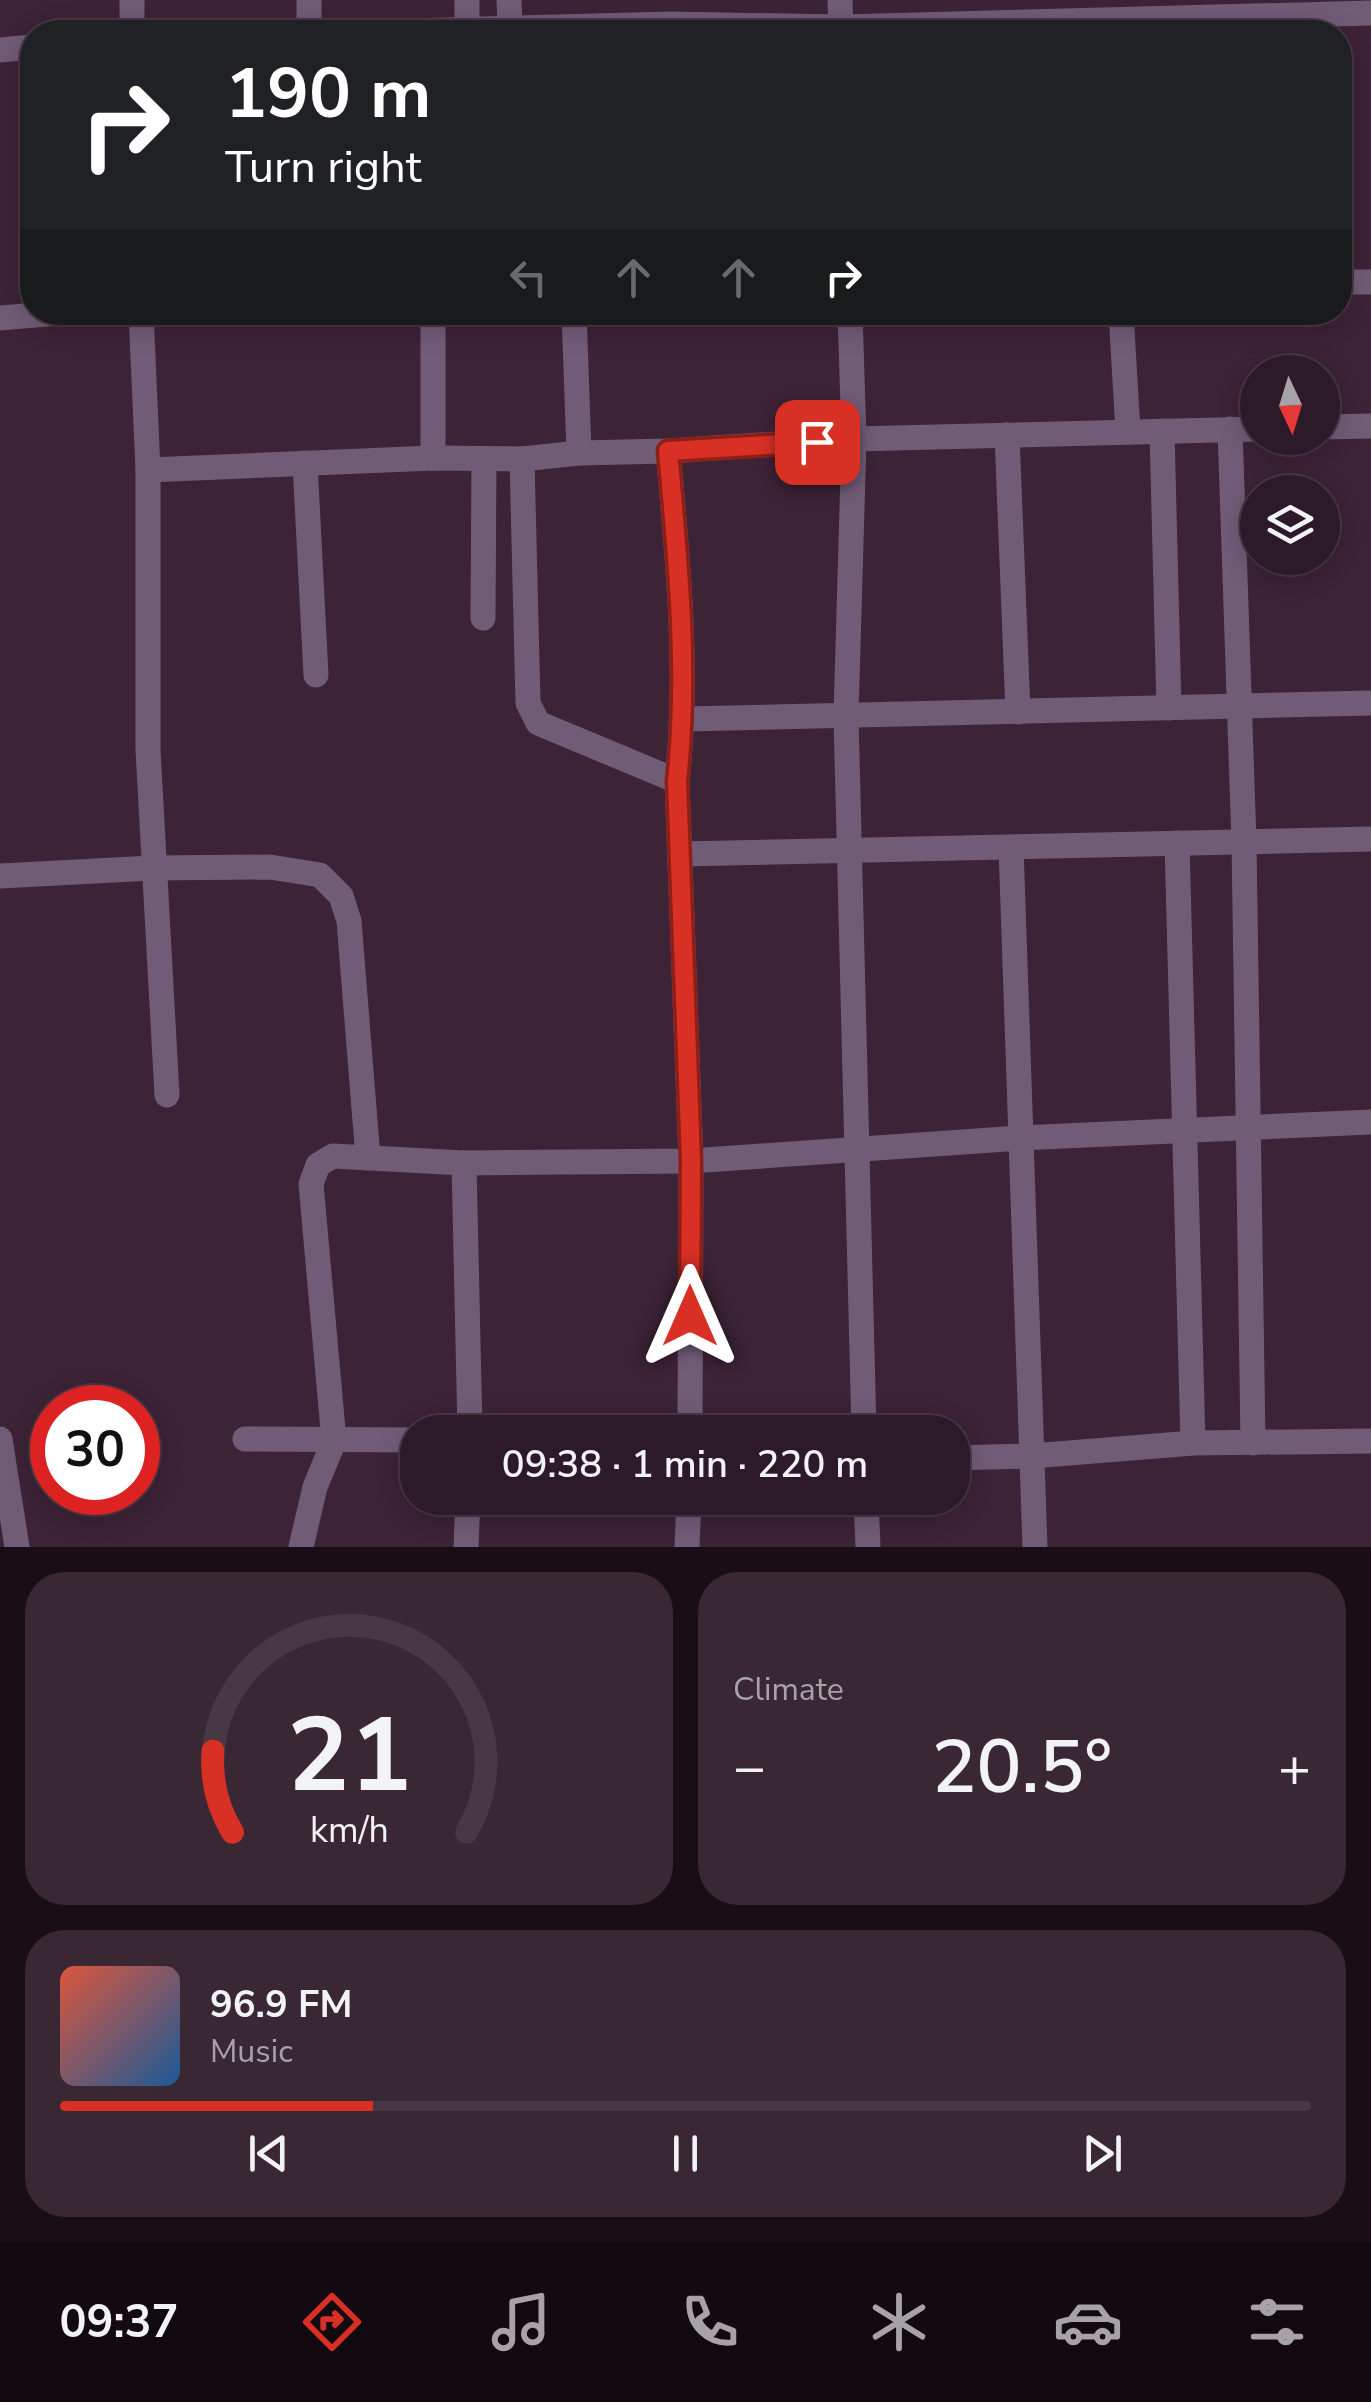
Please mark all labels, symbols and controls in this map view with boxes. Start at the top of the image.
text: 190 m [225,46,431,142]
icon: right [60,60,190,190]
text: Turn right [225,137,422,198]
icon: left [501,250,556,305]
icon: ahead [606,250,661,305]
icon: ahead [711,250,766,305]
icon: right [816,250,871,305]
north arrow [1240,355,1340,455]
map controls [1240,355,1340,575]
pin [775,400,860,485]
icon: arrive [790,415,845,470]
button: layers [1240,475,1340,575]
position arrow [638,1264,742,1368]
speed limit sign: 30 [30,1385,160,1515]
text: 09:38 · 1 min · 220 m [502,1439,868,1490]
text: Climate [733,1668,844,1711]
text: 21 [287,1685,411,1827]
text: 20.5° [932,1716,1112,1818]
text: − [733,1730,766,1805]
text: + [1278,1730,1311,1805]
text: km/h [310,1806,388,1855]
text: 96.9 FM [210,1979,352,2030]
text: Music [210,2030,293,2073]
icon: previous [241,2126,296,2181]
icon: pause [658,2126,713,2181]
icon: next [1075,2126,1130,2181]
icon: directions [297,2287,367,2357]
icon: music [486,2287,556,2357]
icon: phone [675,2287,745,2357]
icon: climate [864,2287,934,2357]
icon: car [1053,2287,1123,2357]
icon: filters [1242,2287,1312,2357]
text: 09:37 [59,2292,179,2353]

